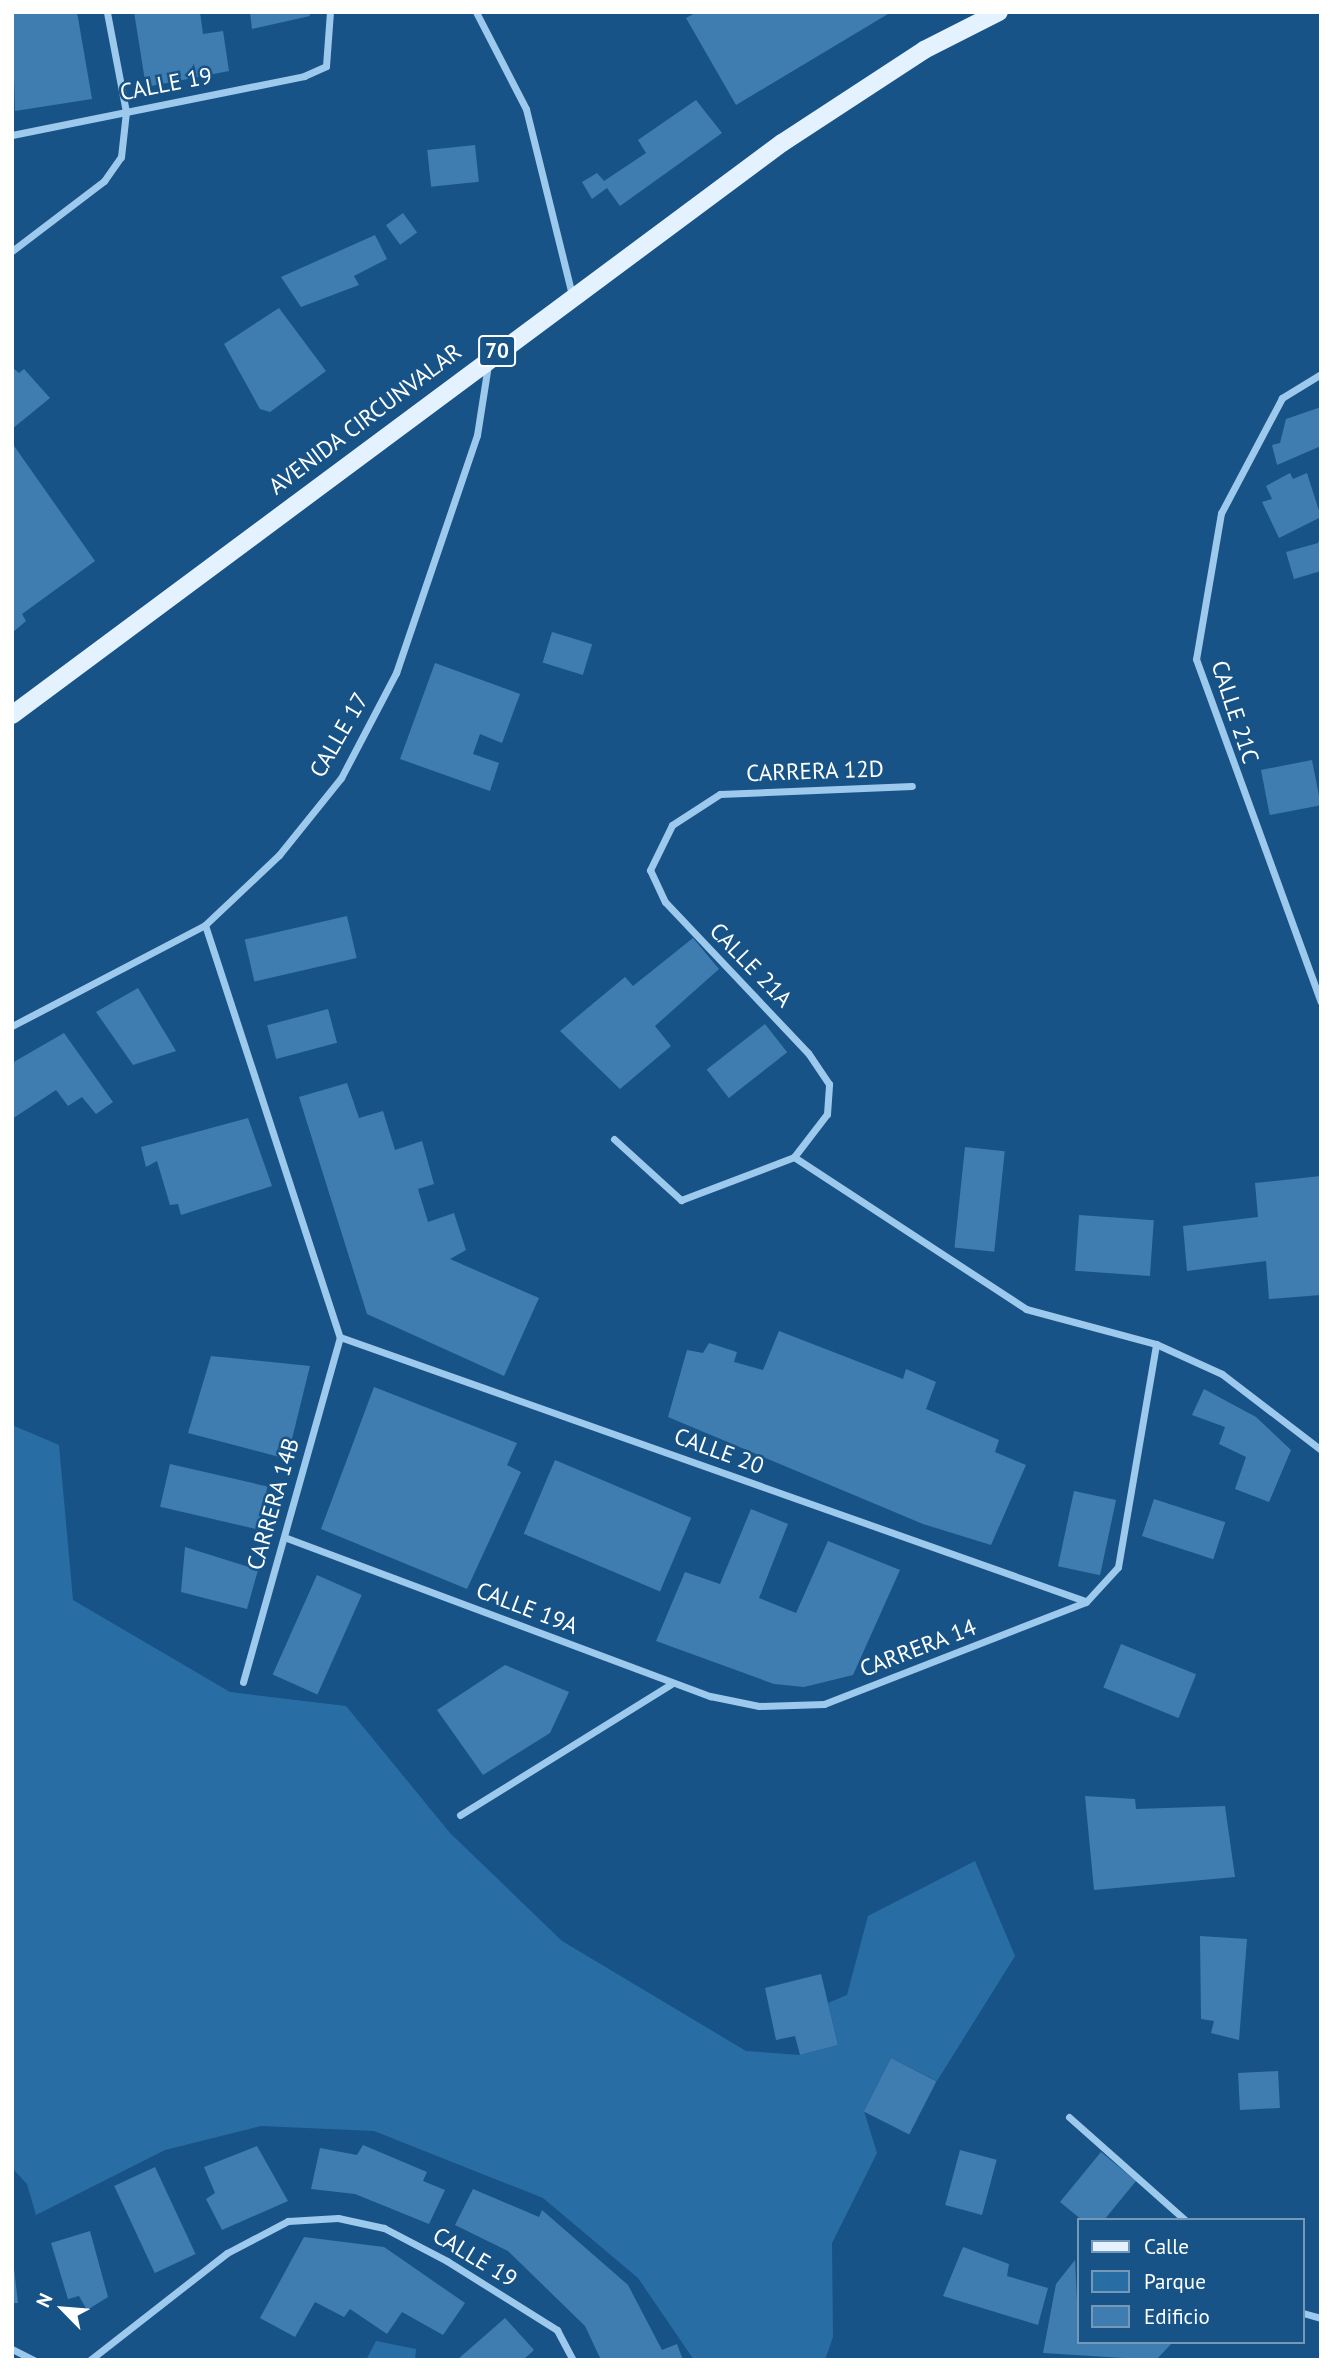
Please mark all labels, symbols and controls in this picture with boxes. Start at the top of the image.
street label: CALLE 19 [118,62,214,106]
road number: 70 [478,334,516,368]
street label: AVENIDA CIRCUNVALAR [263,337,467,501]
street label: CALLE 21C [1205,657,1265,767]
street label: CALLE 17 [304,688,374,782]
street label: CARRERA 12D [745,755,885,787]
street label: CALLE 21A [704,917,798,1013]
street label: CALLE 20 [670,1422,768,1480]
street label: CARRERA 14B [241,1434,305,1574]
street label: CALLE 19A [472,1576,582,1640]
street label: CARRERA 14 [855,1613,981,1683]
legend [1078,2218,1305,2344]
street label: CALLE 19 [428,2221,522,2293]
text: Calle [1144,2233,1189,2260]
text: Parque [1144,2268,1206,2295]
north arrow [28,2274,98,2344]
text: N [30,2289,57,2311]
text: Edificio [1144,2303,1210,2330]

